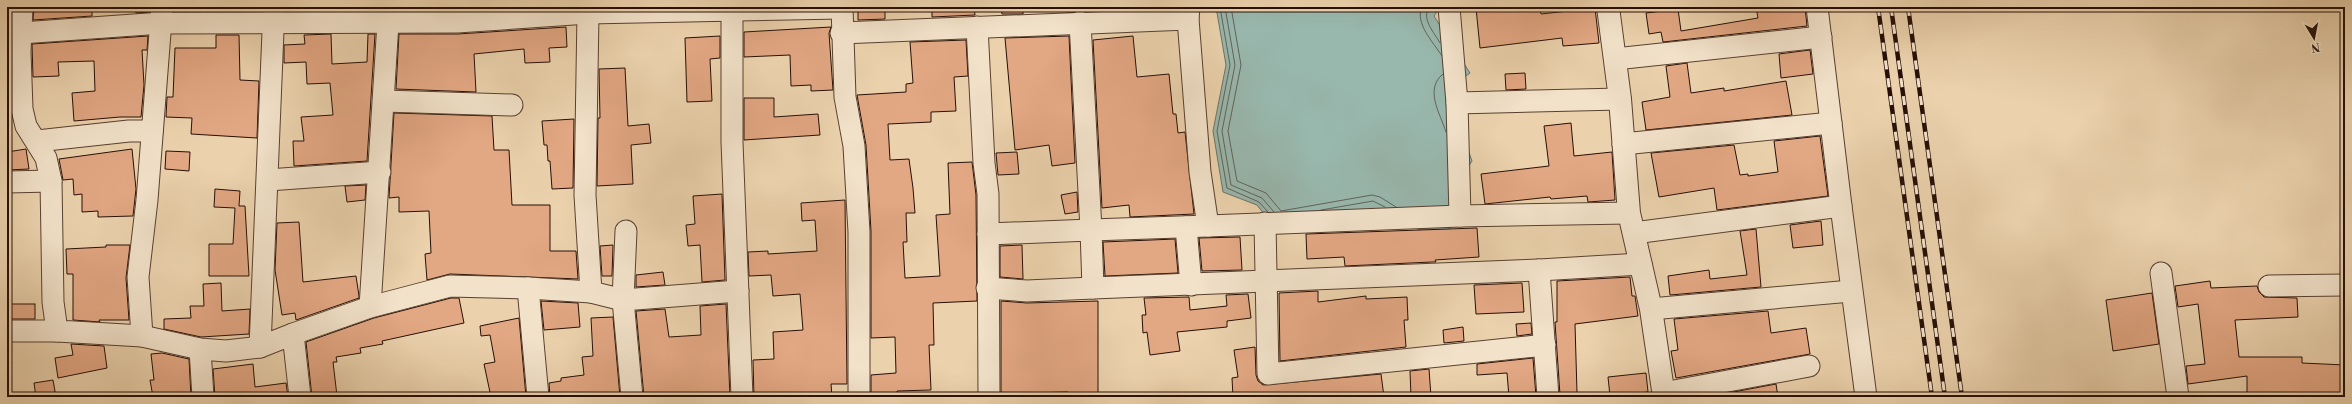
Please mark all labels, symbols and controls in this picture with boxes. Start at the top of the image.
north arrow [2294,18,2334,58]
text: N [2310,39,2321,55]

